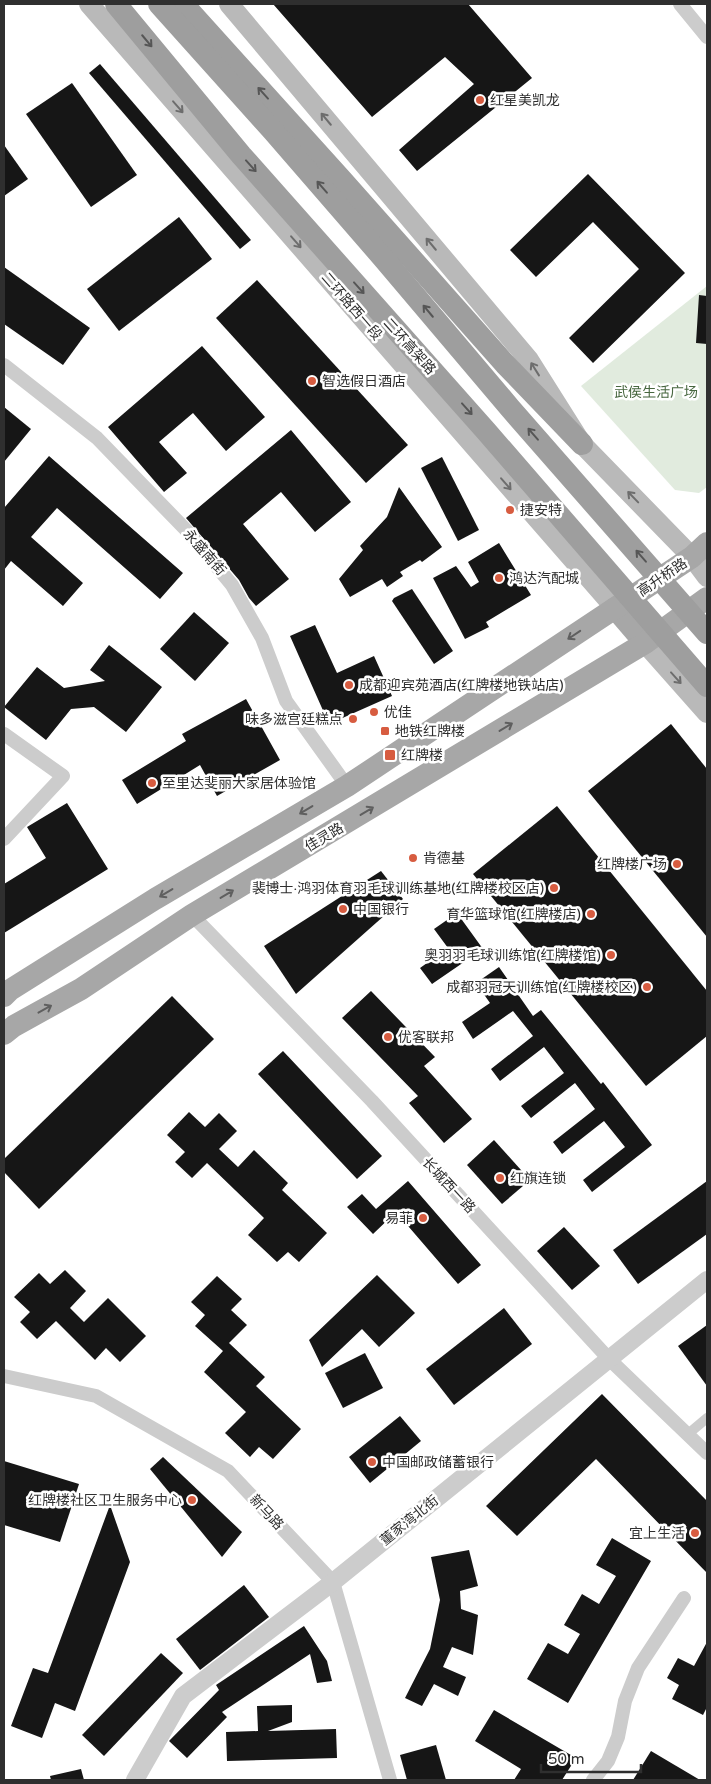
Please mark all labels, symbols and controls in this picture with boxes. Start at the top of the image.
one-way arrow [141,35,152,48]
one-way arrow [257,86,269,99]
place label: 红星美凯龙 [490,92,560,109]
marker: 红星美凯龙 [474,94,486,106]
one-way arrow [172,100,184,113]
one-way arrow [321,113,332,126]
one-way arrow [245,159,256,172]
one-way arrow [316,181,328,194]
one-way arrow [291,236,302,249]
one-way arrow [425,237,437,250]
street label: 二环路西一段 [318,269,386,344]
one-way arrow [353,281,364,294]
one-way arrow [422,304,434,317]
street label: 二环高架路 [380,315,439,378]
one-way arrow [529,362,539,376]
place label: 智选假日酒店 [322,373,406,390]
marker: 智选假日酒店 [306,375,318,387]
park label: 武侯生活广场 [614,384,698,401]
one-way arrow [461,403,472,416]
one-way arrow [528,428,539,441]
one-way arrow [501,477,512,490]
one-way arrow [628,491,640,503]
place label: 捷安特 [520,502,562,519]
marker: 捷安特 [504,504,516,516]
street label: 永盛南街 [180,526,229,579]
one-way arrow [635,550,647,563]
street label: 高升桥路 [634,555,690,600]
place label: 鸿达汽配城 [509,570,579,587]
marker: 鸿达汽配城 [493,572,505,584]
one-way arrow [567,630,581,640]
one-way arrow [670,671,681,684]
place label: 成都迎宾苑酒店(红牌楼地铁站店) [359,677,564,694]
marker: 成都迎宾苑酒店(红牌楼地铁站店) [343,679,355,691]
place label: 优佳 [384,704,412,721]
marker: 优佳 [368,706,380,718]
place label: 味多滋宫廷糕点 [245,711,343,728]
marker: 味多滋宫廷糕点 [347,713,359,725]
one-way arrow [499,722,513,732]
place label: 地铁红牌楼 [395,723,465,740]
marker: 地铁红牌楼 [379,725,391,737]
place label: 红牌楼 [401,747,443,764]
marker: 红牌楼 [383,748,397,762]
place label: 至里达斐丽大家居体验馆 [162,775,316,792]
marker: 至里达斐丽大家居体验馆 [146,777,158,789]
one-way arrow [299,805,314,815]
one-way arrow [360,806,374,816]
street label: 佳灵路 [302,819,347,856]
place label: 肯德基 [423,850,465,867]
marker: 肯德基 [407,852,419,864]
place label: 红牌楼广场 [597,856,667,873]
marker: 红牌楼广场 [671,858,683,870]
place label: 裴博士·鸿羽体育羽毛球训练基地(红牌楼校区店) [252,880,544,897]
marker: 裴博士·鸿羽体育羽毛球训练基地(红牌楼校区店) [548,882,560,894]
one-way arrow [160,888,174,898]
one-way arrow [220,889,234,899]
place label: 中国银行 [353,901,409,918]
marker: 中国银行 [337,903,349,915]
place label: 育华篮球馆(红牌楼店) [446,906,581,923]
marker: 育华篮球馆(红牌楼店) [585,908,597,920]
place label: 奥羽羽毛球训练馆(红牌楼馆) [424,947,601,964]
marker: 奥羽羽毛球训练馆(红牌楼馆) [605,949,617,961]
place label: 成都羽冠天训练馆(红牌楼校区) [446,979,637,996]
marker: 成都羽冠天训练馆(红牌楼校区) [641,981,653,993]
one-way arrow [38,1003,52,1013]
place label: 优客联邦 [398,1029,454,1046]
marker: 优客联邦 [382,1031,394,1043]
street label: 长城西一路 [419,1154,479,1217]
place label: 红旗连锁 [510,1170,566,1187]
marker: 红旗连锁 [494,1172,506,1184]
place label: 易菲 [385,1210,413,1227]
marker: 易菲 [417,1212,429,1224]
place label: 中国邮政储蓄银行 [382,1454,494,1471]
marker: 中国邮政储蓄银行 [366,1456,378,1468]
street label: 新马路 [246,1491,287,1533]
place label: 红牌楼社区卫生服务中心 [28,1492,182,1509]
street label: 董家湾北街 [377,1492,442,1549]
marker: 红牌楼社区卫生服务中心 [186,1494,198,1506]
place label: 宜上生活 [629,1525,685,1542]
marker: 宜上生活 [689,1527,701,1539]
scale bar [541,1742,641,1774]
text: 50 m [548,1750,585,1768]

